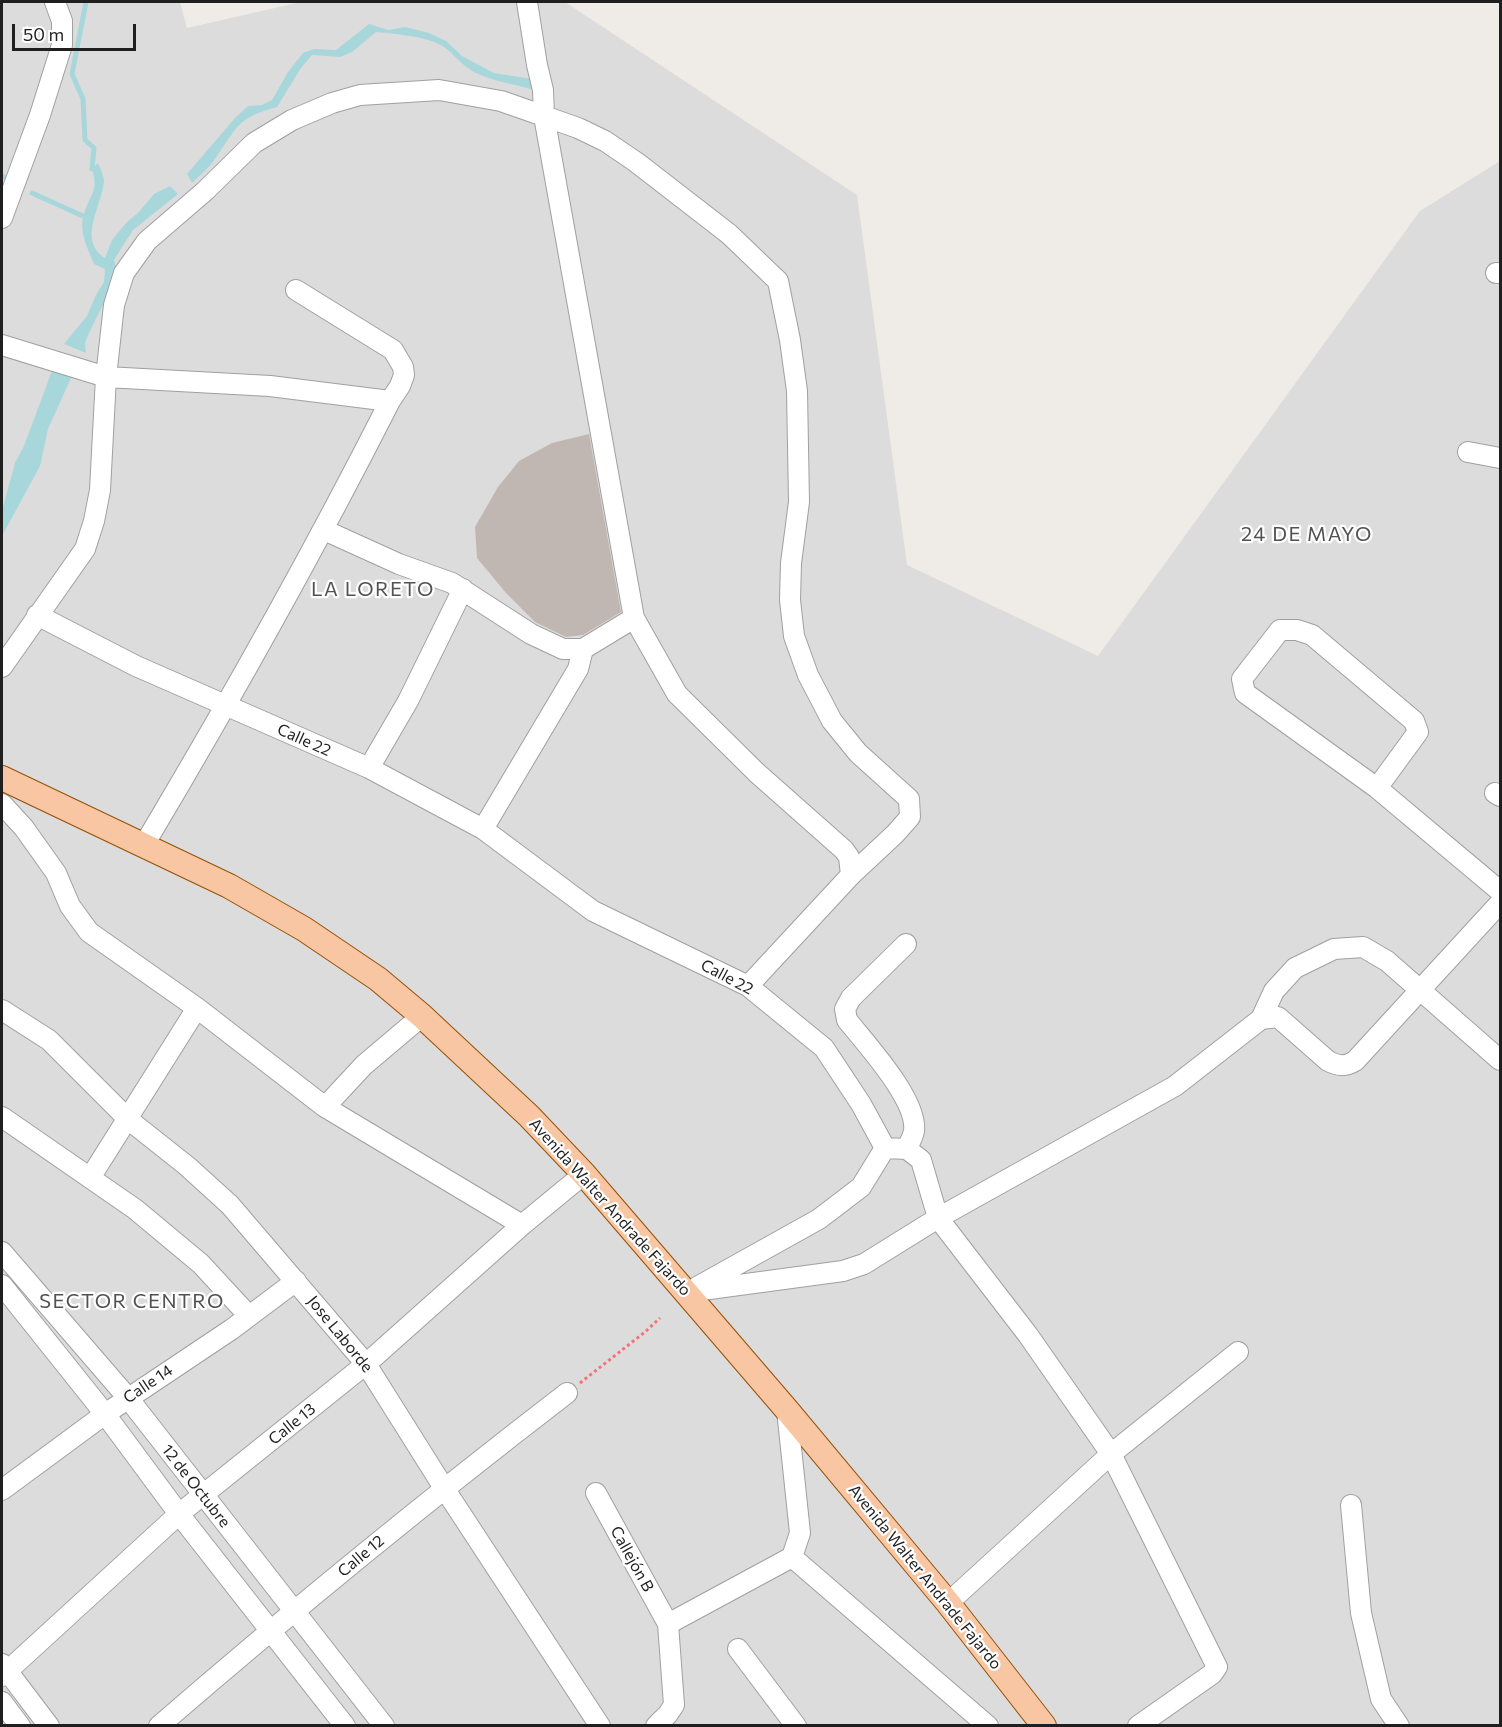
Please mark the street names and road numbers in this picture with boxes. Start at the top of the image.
street label: Calle 22 [274,720,334,760]
street label: Calle 22 [697,955,757,999]
street label: Avenida Walter Andrade Fajardo [525,1114,695,1300]
street label: Jose Laborde [303,1292,377,1376]
street label: Calle 14 [120,1361,176,1407]
street label: Calle 13 [265,1399,319,1449]
street label: 12 de Octubre [158,1441,234,1531]
street label: Avenida Walter Andrade Fajardo [844,1481,1006,1673]
street label: Callejón B [606,1523,658,1595]
street label: Calle 12 [334,1531,388,1581]

